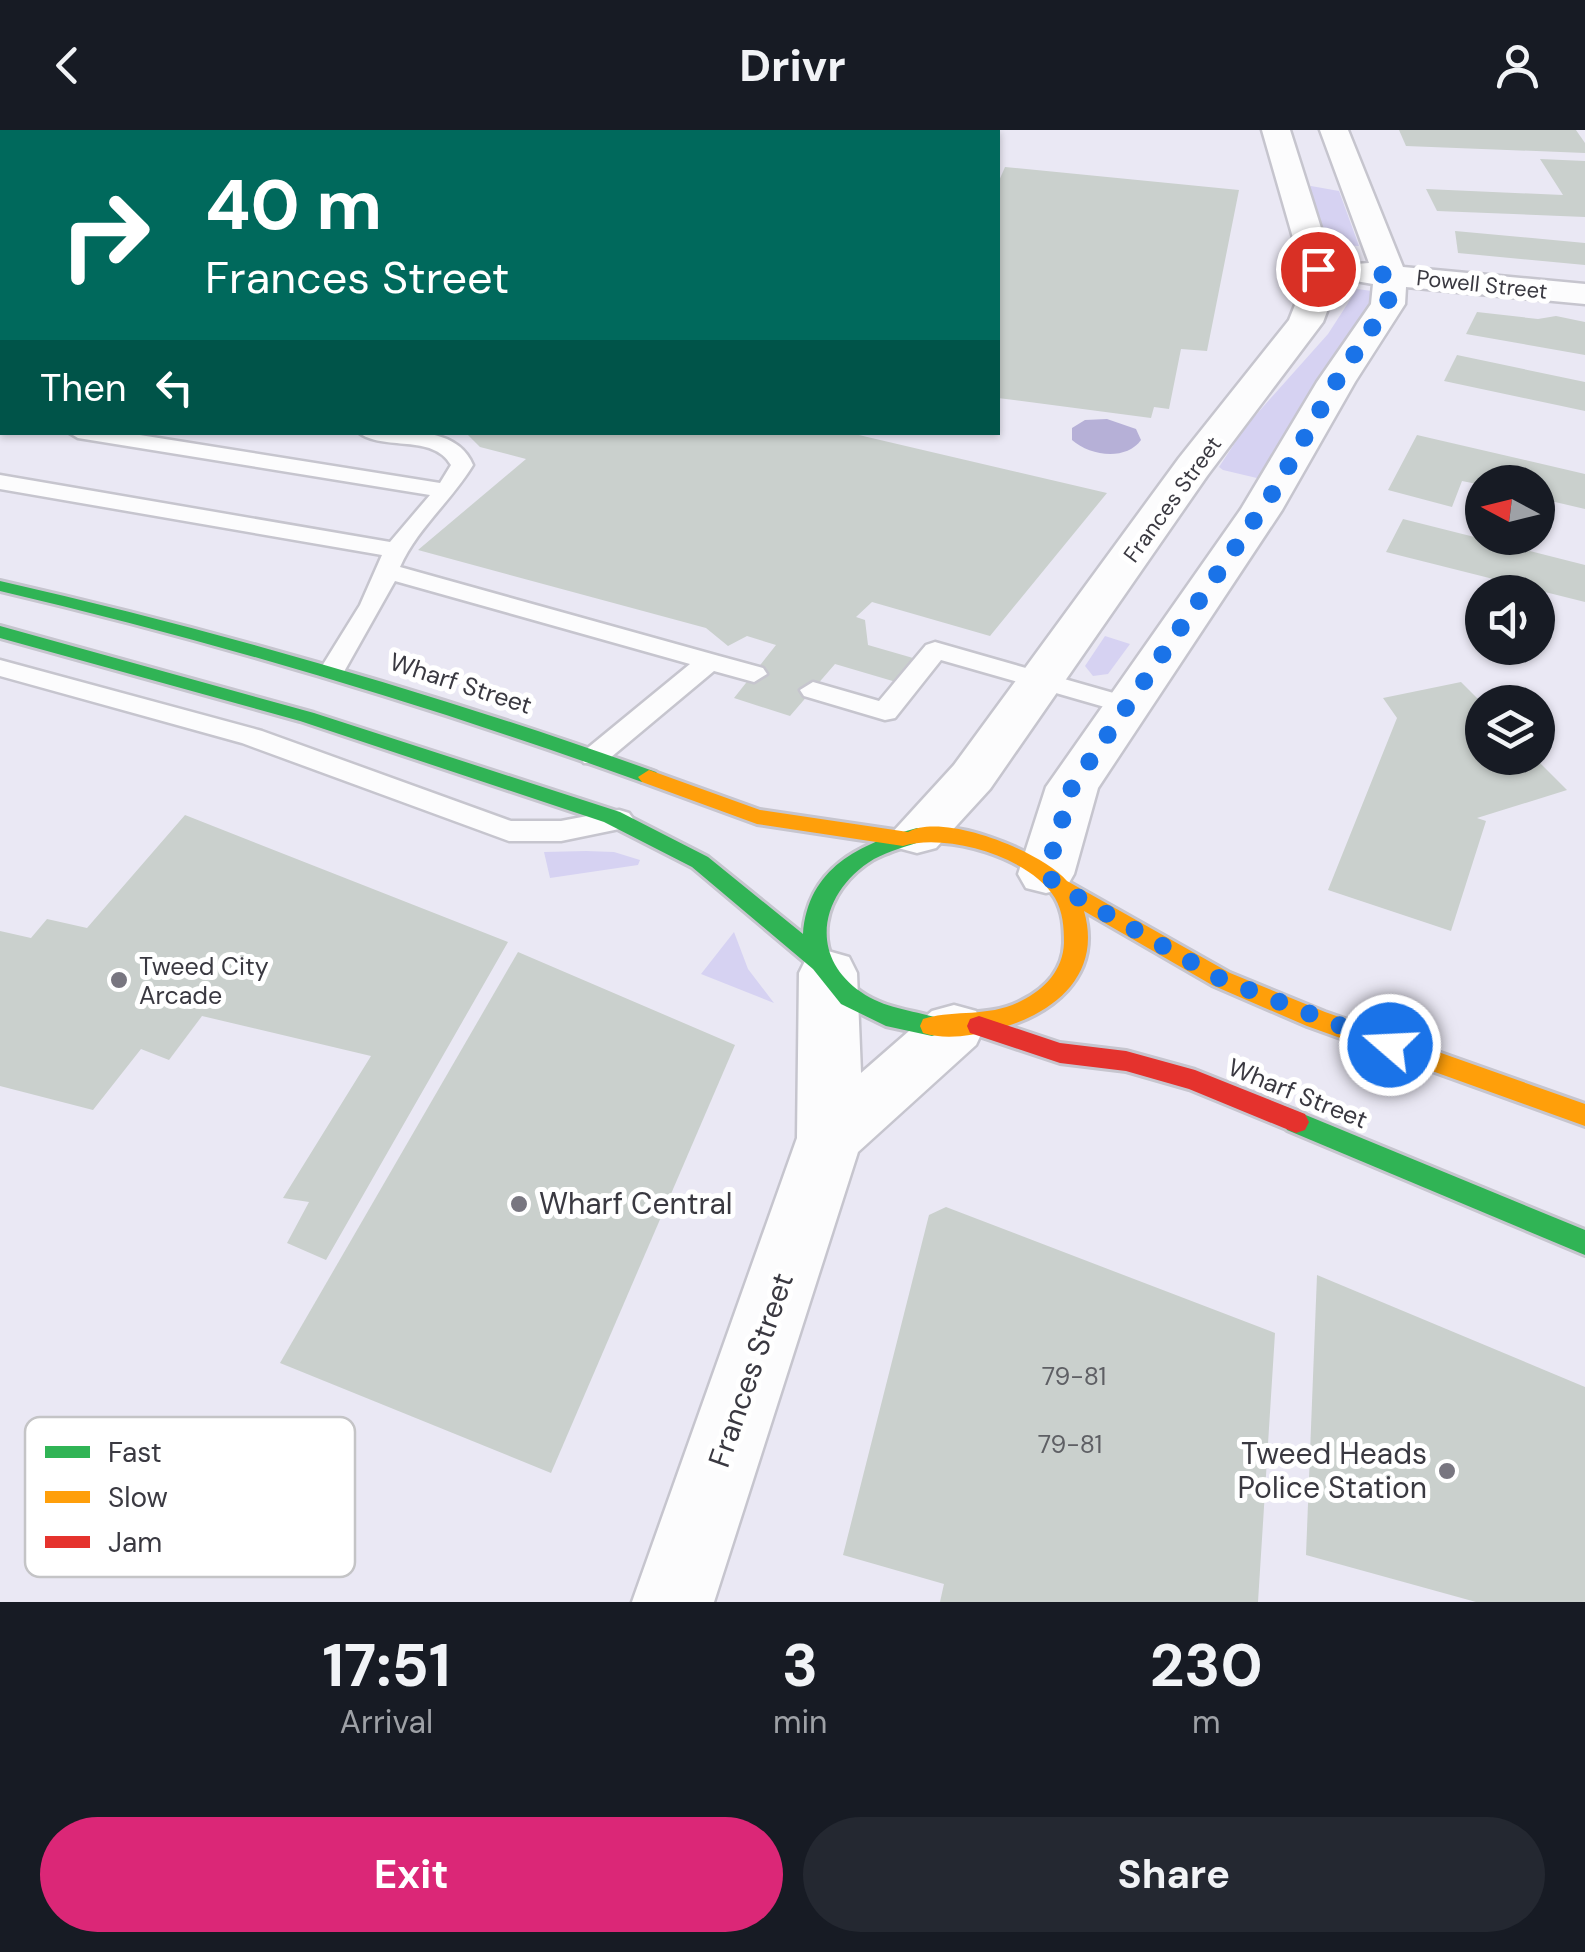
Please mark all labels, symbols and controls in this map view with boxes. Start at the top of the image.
text: Drivr [739,36,846,95]
icon: back [40,38,95,93]
icon: person [1490,38,1545,93]
text: 40 m [205,160,382,251]
icon: right [40,170,170,300]
pin [1276,227,1361,312]
icon: arrive [1291,242,1346,297]
text: Frances Street [205,248,509,307]
street label: Powell Street [1415,263,1549,306]
icon: left [147,360,202,415]
text: Then [40,363,127,413]
street label: Frances Street [1117,431,1228,568]
north arrow [1465,465,1555,555]
map controls [1465,465,1555,775]
button: sound [1465,575,1555,665]
street label: Wharf Street [386,645,536,722]
button: layers [1465,685,1555,775]
place label: Tweed City Arcade [139,950,269,1012]
marker: Tweed City Arcade [108,969,130,991]
position arrow [1338,993,1442,1097]
street label: Wharf Street [1223,1051,1372,1136]
place label: Wharf Central [539,1184,733,1223]
marker: Wharf Central [508,1193,530,1215]
street label: Frances Street [699,1268,802,1472]
house number: 79-81 [1042,1360,1106,1393]
legend [25,1417,355,1577]
house number: 79-81 [1038,1428,1102,1461]
text: Fast [108,1434,162,1471]
place label: Tweed Heads Police Station [1238,1434,1427,1507]
marker: Tweed Heads Police Station [1436,1460,1458,1482]
text: Slow [108,1479,168,1516]
text: Jam [108,1524,162,1561]
text: 17:51 [322,1626,451,1705]
text: 3 [782,1626,818,1705]
text: 230 [1150,1626,1263,1705]
text: Arrival [340,1701,433,1743]
text: min [773,1701,827,1743]
text: m [1192,1701,1220,1743]
button: Exit [40,1817,783,1932]
button: Share [803,1817,1545,1932]

